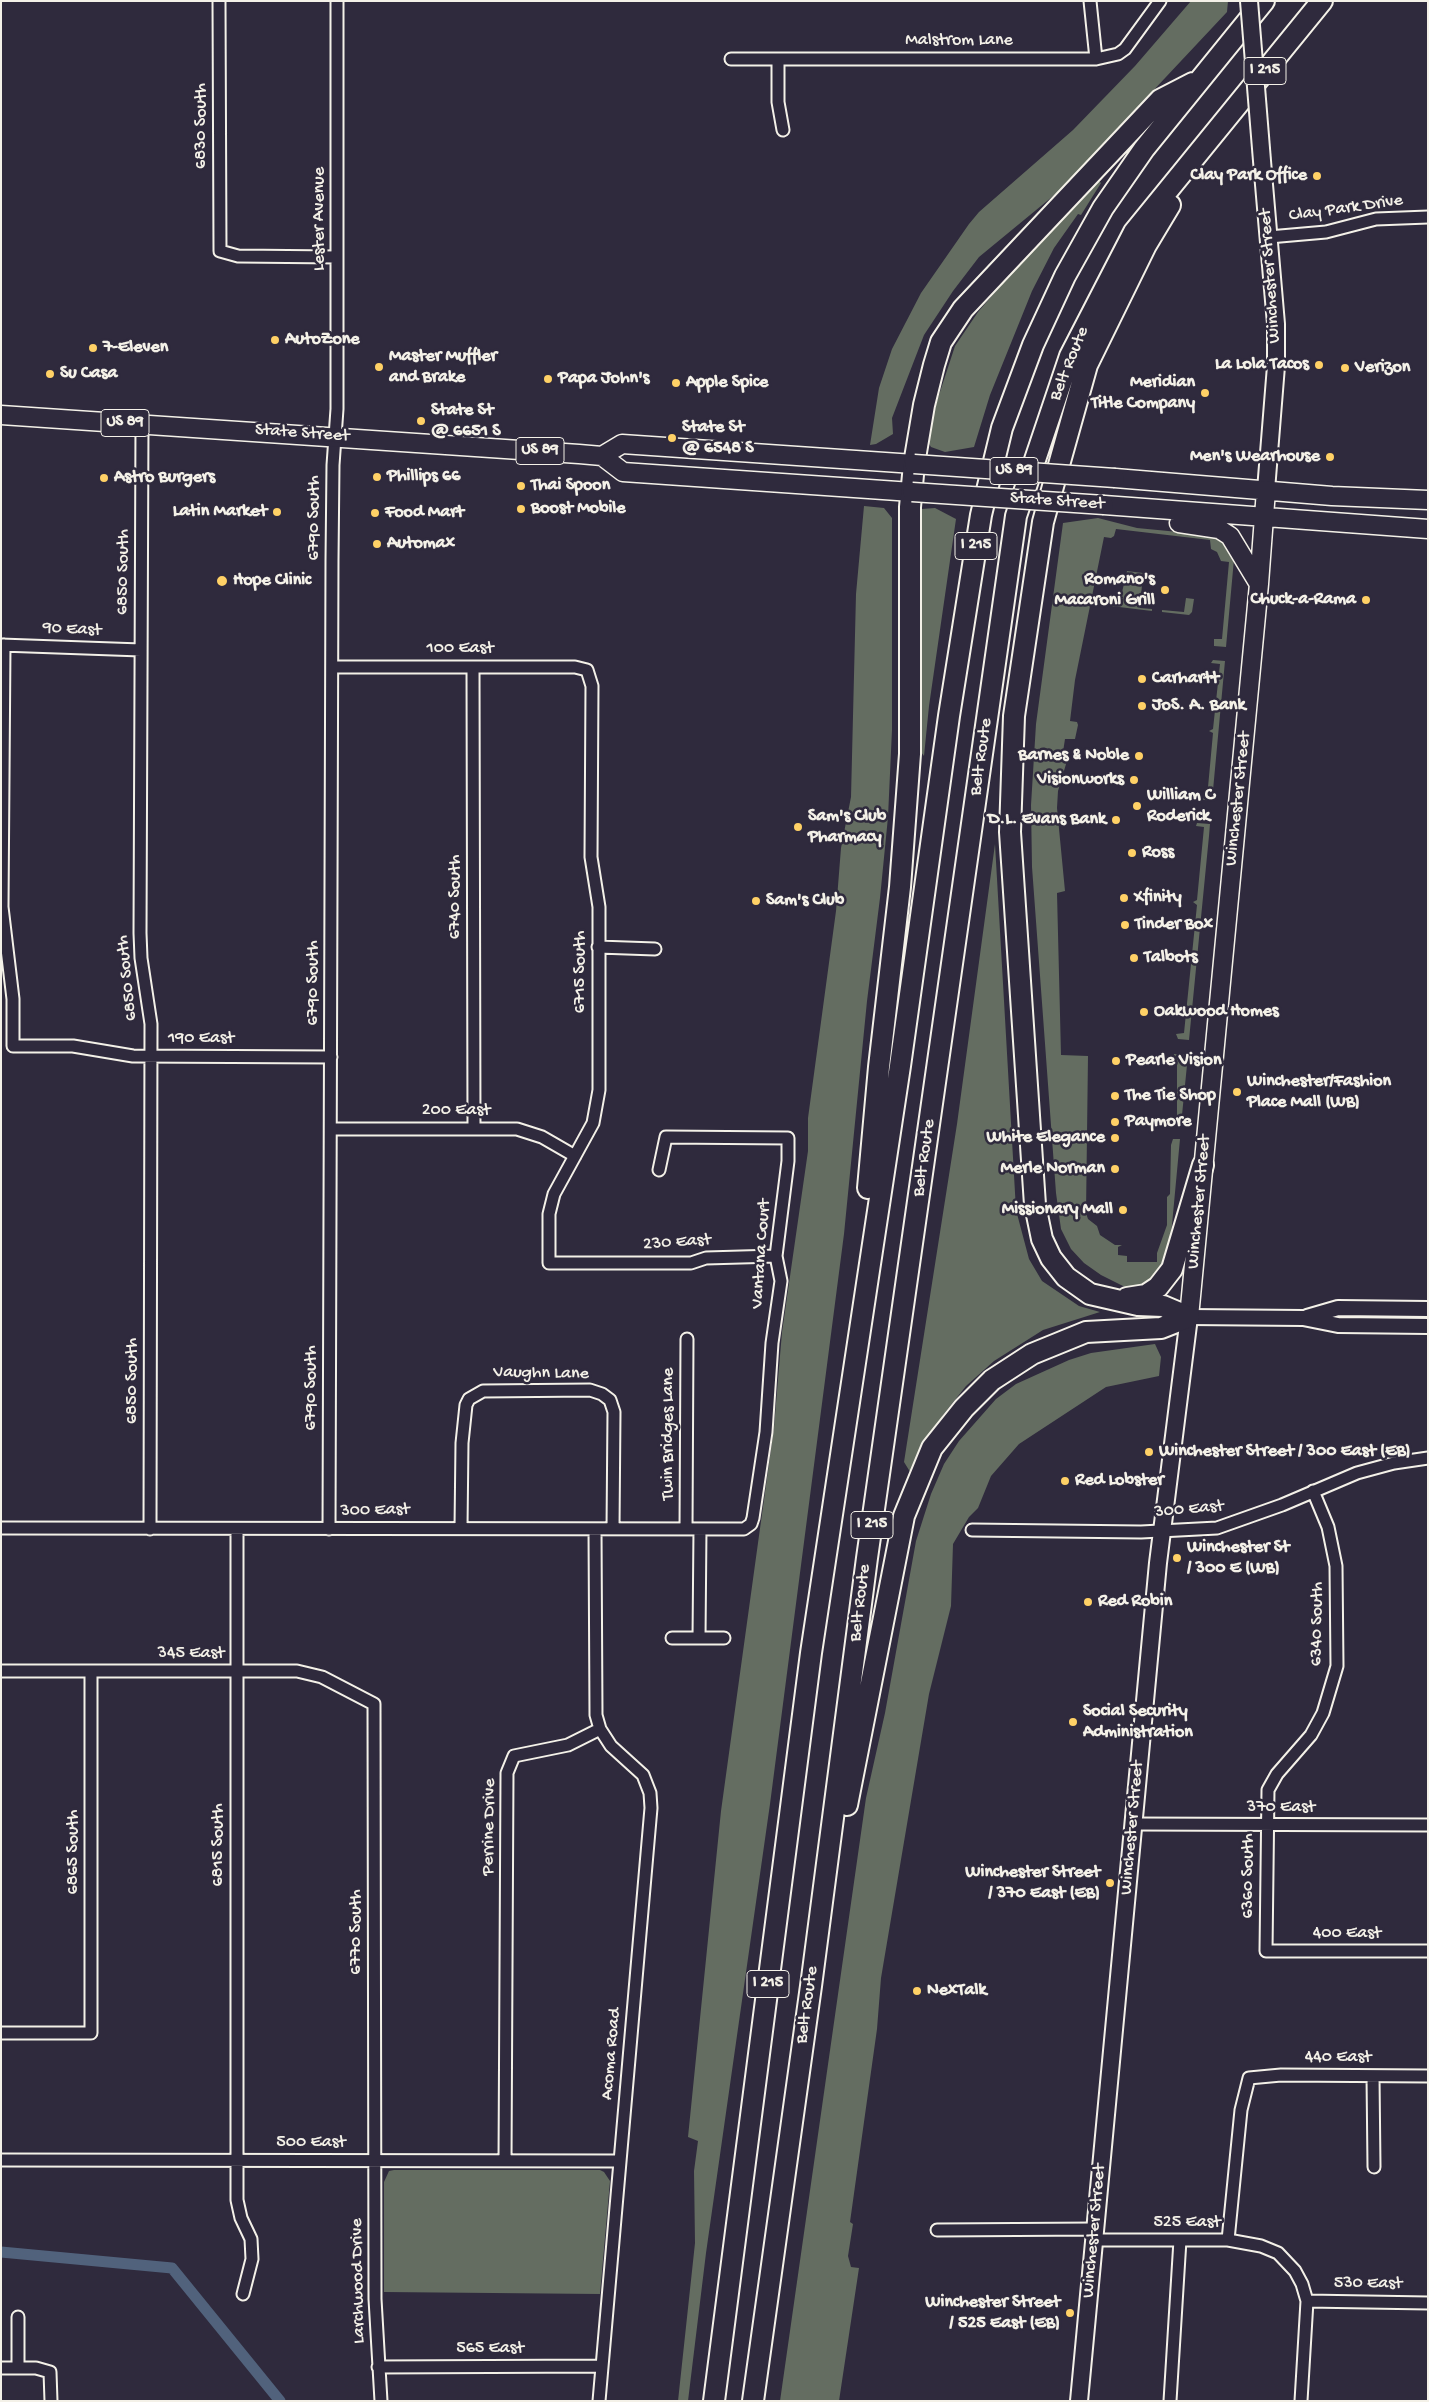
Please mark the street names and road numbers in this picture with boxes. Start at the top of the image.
street label: Malstrom Lane [905,30,1013,52]
road number: I 215 [1244,58,1286,84]
street label: 6830 South [191,83,213,169]
street label: Lester Avenue [309,167,331,271]
street label: Clay Park Drive [1288,190,1404,228]
street label: Winchester Street [1256,208,1286,344]
street label: Belt Route [1045,324,1095,404]
road number: US 89 [101,409,149,436]
street label: State Street [254,420,350,448]
road number: US 89 [516,438,564,464]
road number: US 89 [990,458,1038,484]
street label: 6790 South [304,475,326,561]
street label: State Street [1009,488,1105,516]
street label: 6850 South [112,529,136,615]
road number: I 215 [955,532,997,560]
street label: 90 East [42,618,102,642]
street label: 100 East [426,638,494,660]
street label: Belt Route [966,717,998,797]
street label: Winchester Street [1221,731,1257,867]
street label: 6740 South [445,855,467,939]
street label: 6715 South [570,931,592,1013]
street label: 6850 South [113,934,143,1022]
street label: 6790 South [303,940,325,1026]
street label: 190 East [168,1028,234,1050]
street label: 200 East [422,1100,490,1122]
street label: Belt Route [909,1118,941,1198]
street label: Winchester Street [1183,1134,1217,1270]
street label: Vantana Court [747,1198,777,1310]
street label: 230 East [642,1230,712,1256]
street label: 6850 South [122,1338,144,1424]
street label: 6790 South [301,1345,323,1431]
street label: Vaughn Lane [493,1362,589,1386]
street label: Twin Bridges Lane [658,1368,680,1500]
street label: 300 East [1154,1496,1224,1524]
street label: 300 East [340,1500,410,1522]
road number: I 215 [851,1512,893,1538]
street label: Belt Route [846,1563,876,1643]
street label: 6340 South [1306,1582,1330,1666]
street label: 345 East [158,1643,224,1665]
street label: Winchester Street [1116,1760,1150,1896]
street label: Perrine Drive [478,1778,502,1876]
street label: 370 East [1247,1797,1315,1819]
street label: 6815 South [208,1803,230,1887]
street label: 6865 South [63,1810,85,1894]
street label: 6360 South [1238,1833,1260,1919]
street label: 6770 South [346,1889,368,1975]
street label: 400 East [1313,1923,1381,1945]
street label: Belt Route [792,1965,824,2045]
road number: I 215 [747,1970,789,1998]
street label: Acoma Road [597,2007,627,2101]
street label: 440 East [1305,2047,1371,2069]
street label: 500 East [276,2132,346,2154]
street label: Winchester Street [1078,2163,1112,2299]
street label: 525 East [1153,2212,1221,2234]
street label: Larchwood Drive [347,2218,371,2344]
street label: 530 East [1334,2273,1402,2295]
street label: 565 East [456,2338,524,2360]

